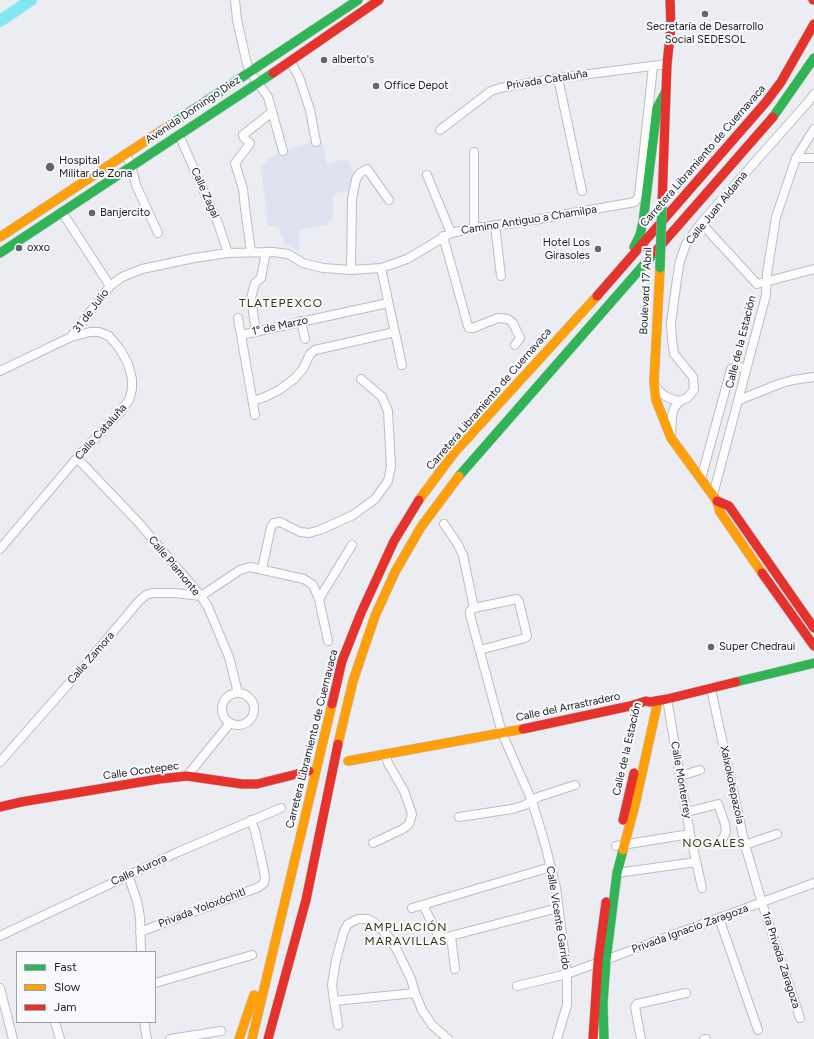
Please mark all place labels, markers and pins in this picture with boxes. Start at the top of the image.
marker: Secretaría de Desarrollo Social SEDESOL [700,9,710,19]
place label: Secretaría de Desarrollo Social SEDESOL [646,20,764,46]
place label: alberto's [332,53,374,67]
marker: alberto's [319,55,329,65]
place label: Office Depot [384,79,448,93]
marker: Office Depot [371,81,381,91]
place label: Hospital Militar de Zona [59,154,132,180]
marker: Hospital Militar de Zona [44,161,56,173]
place label: Banjercito [100,206,150,220]
marker: Banjercito [87,208,97,218]
place label: Hotel Los Girasoles [543,236,590,262]
place label: oxxo [27,241,50,255]
marker: oxxo [14,243,24,253]
marker: Hotel Los Girasoles [593,244,603,254]
place label: Super Chedraui [719,640,795,654]
marker: Super Chedraui [706,642,716,652]

